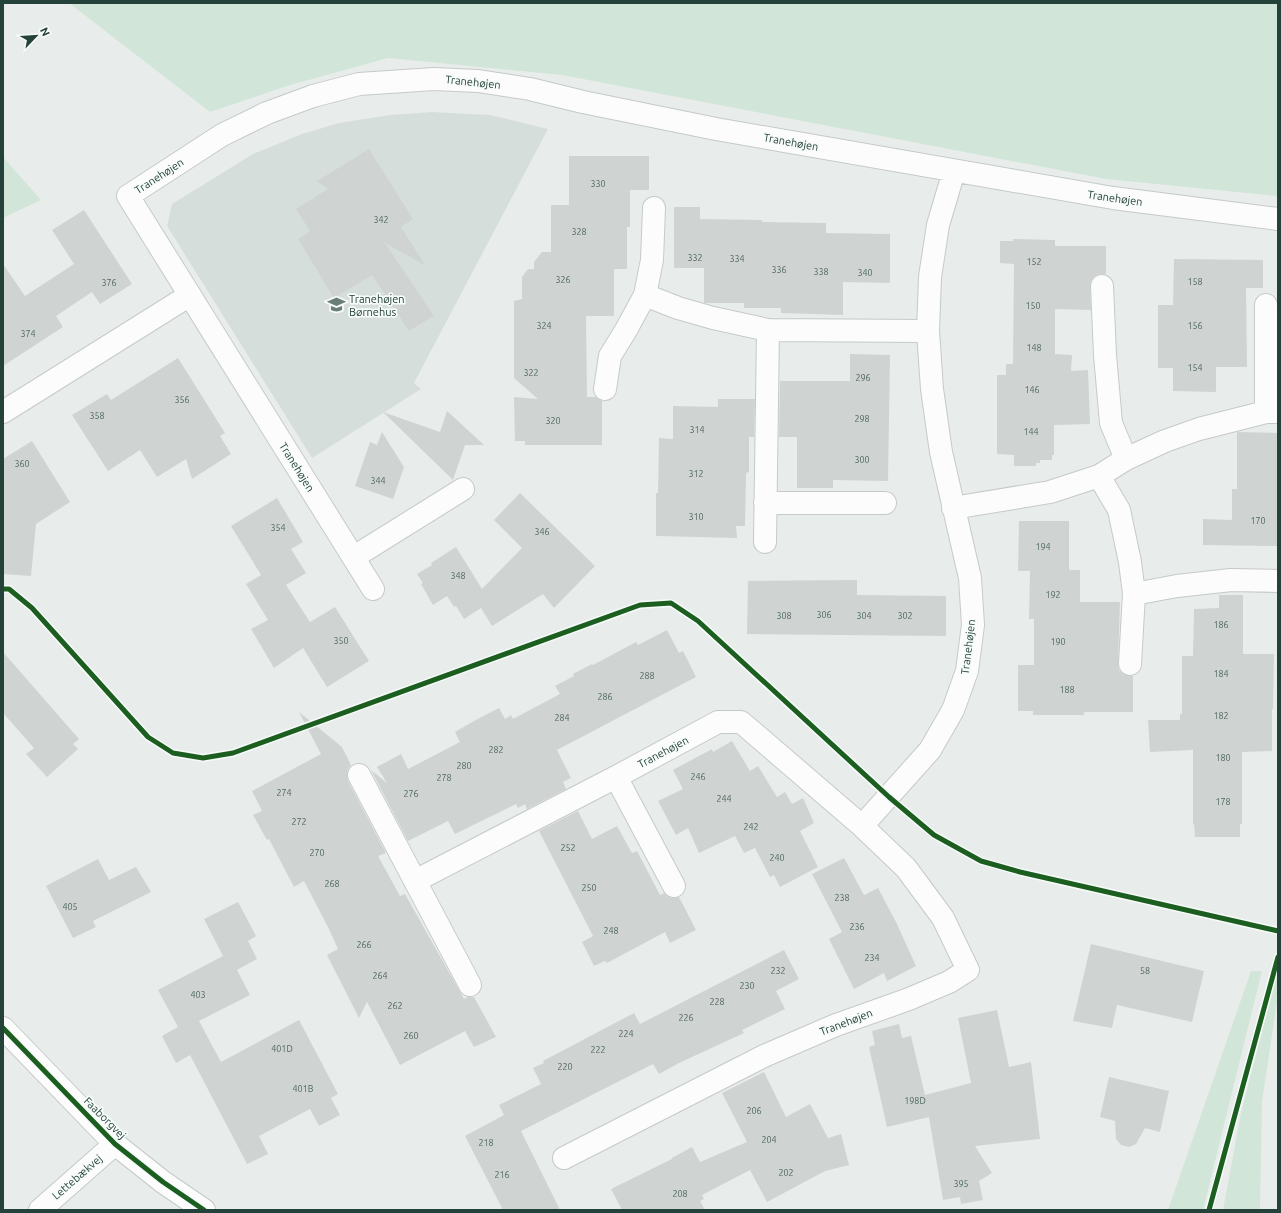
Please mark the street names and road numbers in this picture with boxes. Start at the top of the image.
street label: Tranehøjen [445,73,501,91]
street label: Tranehøjen [763,131,819,153]
street label: Tranehøjen [132,156,186,196]
street label: Tranehøjen [1087,188,1143,208]
street label: Tranehøjen [277,440,317,494]
street label: Tranehøjen [959,619,977,675]
street label: Tranehøjen [636,734,690,770]
street label: Tranehøjen [818,1006,874,1038]
street label: Faaborgvej [82,1095,128,1141]
street label: Lettebækvej [50,1152,104,1202]

